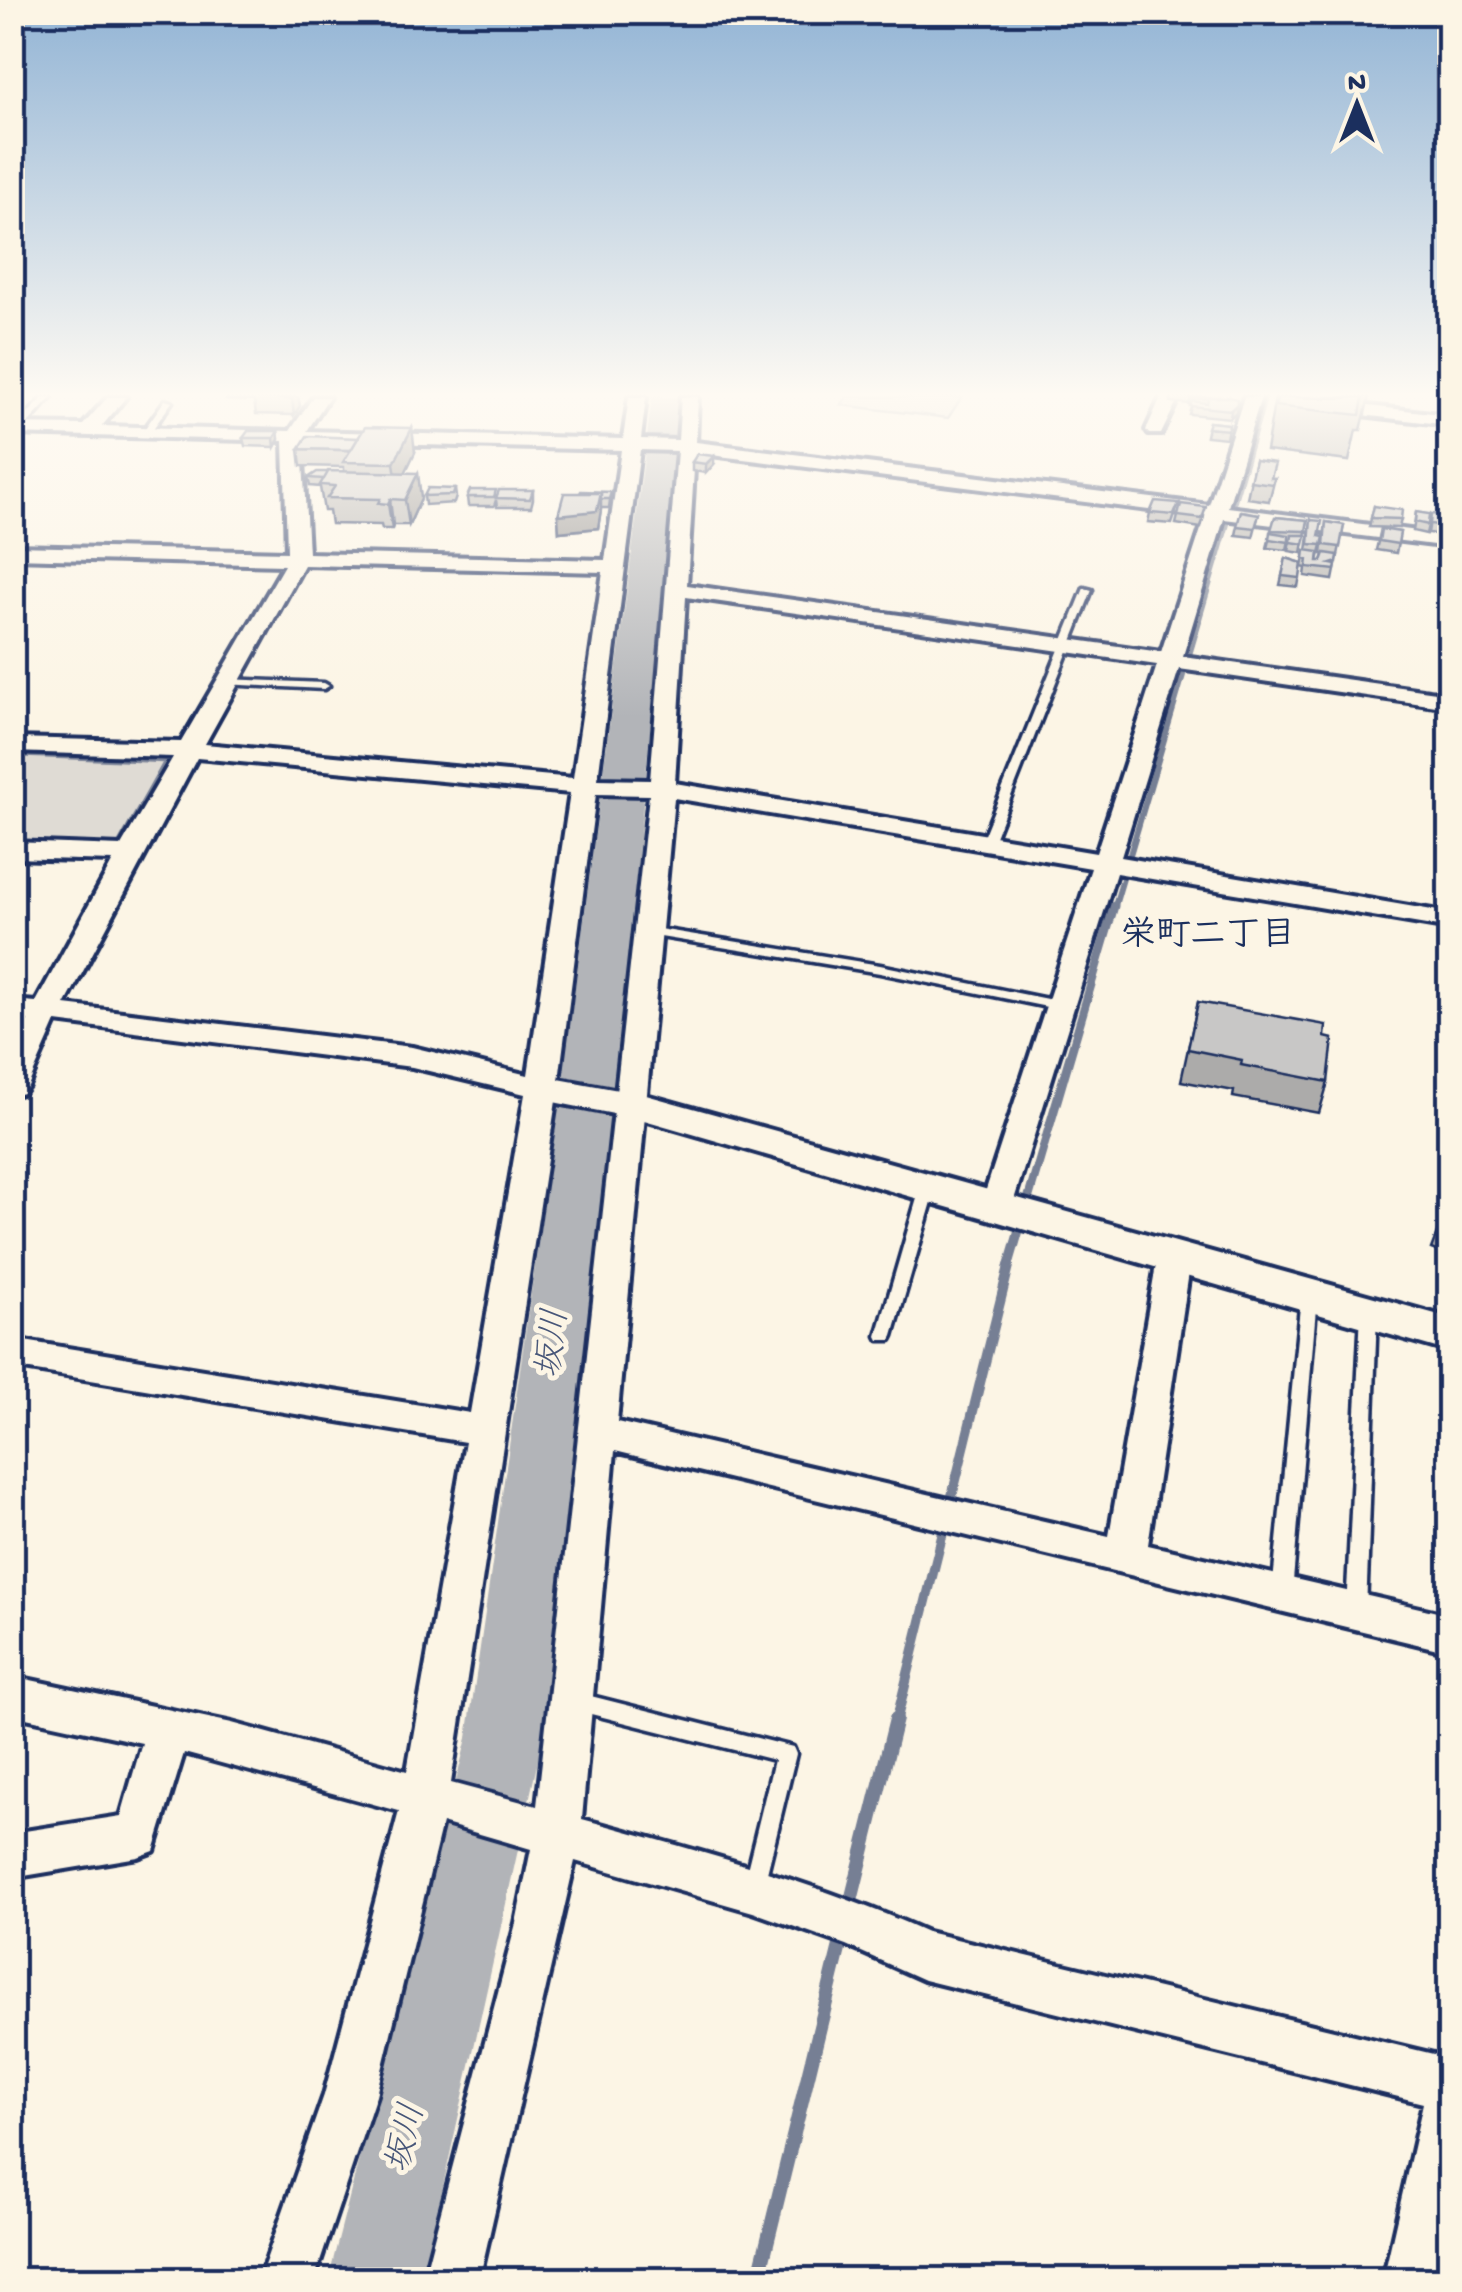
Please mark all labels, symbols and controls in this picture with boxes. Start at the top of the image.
north arrow [1307,55,1407,155]
text: N [1348,68,1366,101]
district label: 栄町二丁目 [1120,916,1296,958]
water label: 坂川 [530,1307,580,1381]
water label: 坂川 [380,2100,436,2178]

